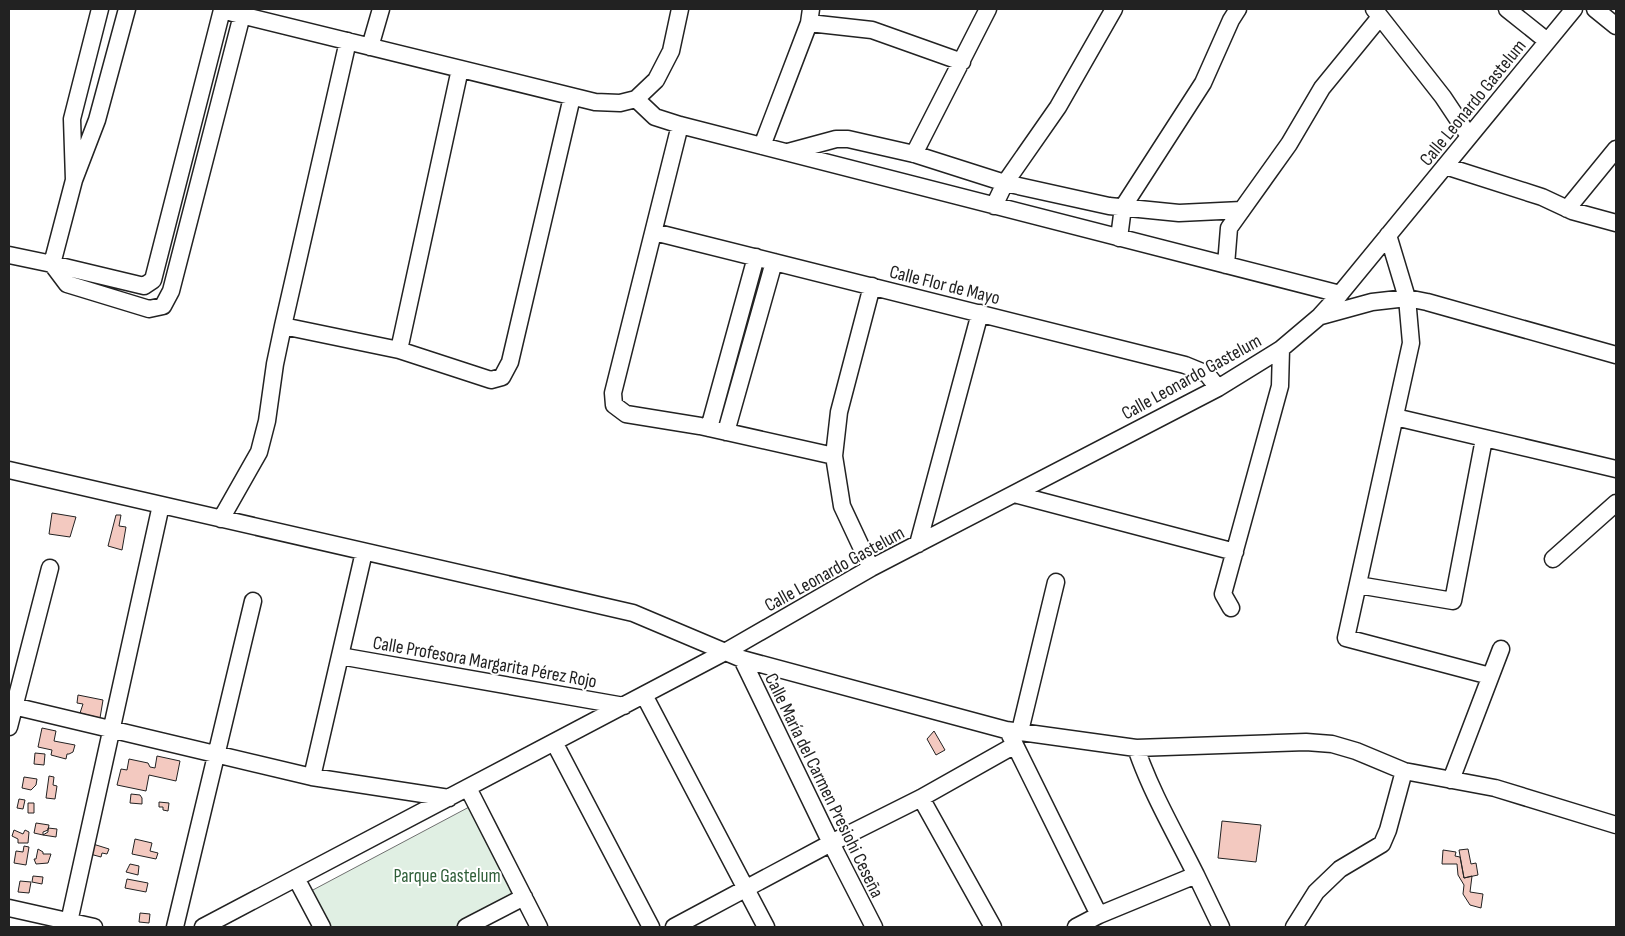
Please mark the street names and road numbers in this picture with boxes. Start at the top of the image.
street label: Calle Leonardo Gastelum [1415,35,1531,171]
street label: Calle Flor de Mayo [887,261,1002,310]
street label: Calle Leonardo Gastelum [1118,329,1266,425]
street label: Calle Leonardo Gastelum [761,521,909,617]
street label: Calle Profesora Margarita Pérez Rojo [371,631,599,694]
street label: Calle María del Carmen Presiohi Ceseña [759,670,888,902]

